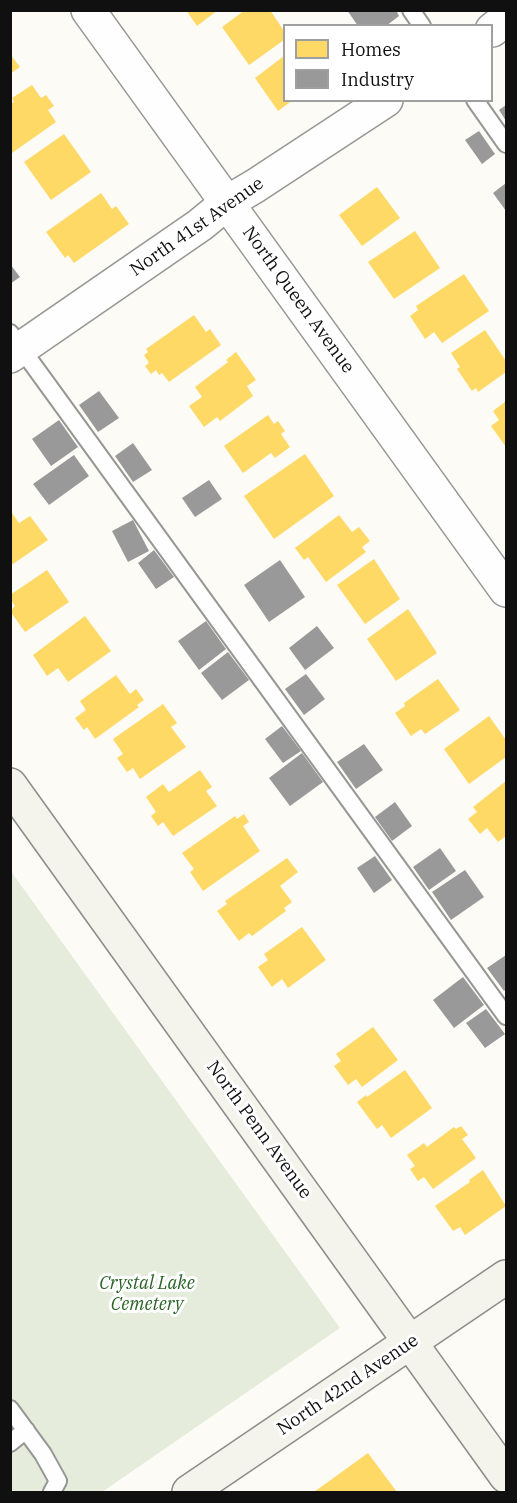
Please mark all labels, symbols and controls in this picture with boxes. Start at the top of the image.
legend [283,24,493,102]
text: Homes [341,38,401,61]
text: Industry [341,68,414,91]
street label: North 41st Avenue [126,173,268,281]
street label: North Queen Avenue [237,222,359,378]
street label: North Penn Avenue [202,1057,316,1203]
park label: Crystal Lake Cemetery [99,1273,195,1316]
street label: North 42nd Avenue [273,1330,423,1440]

